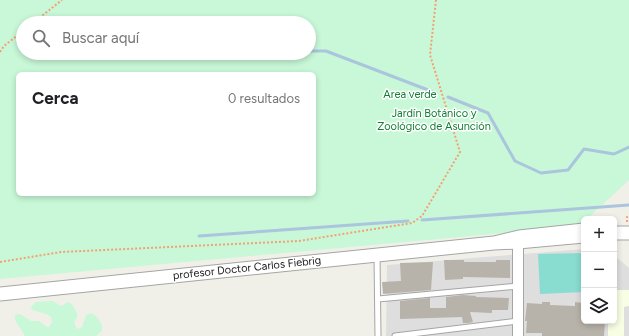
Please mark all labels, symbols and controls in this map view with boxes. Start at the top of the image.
search box [16,16,316,60]
icon: search [30,27,52,49]
text: Buscar aquí [62,29,139,47]
text: Cerca [32,88,79,108]
park label: Area verde [383,88,437,101]
text: 0 resultados [228,91,300,106]
park label: Jardín Botánico y Zoológico de Asunción [377,107,491,133]
map controls [581,216,617,324]
button: + [581,216,617,252]
button: − [581,252,617,288]
street label: profesor Doctor Carlos Fiebrig [172,254,322,282]
button: layers [581,288,617,324]

